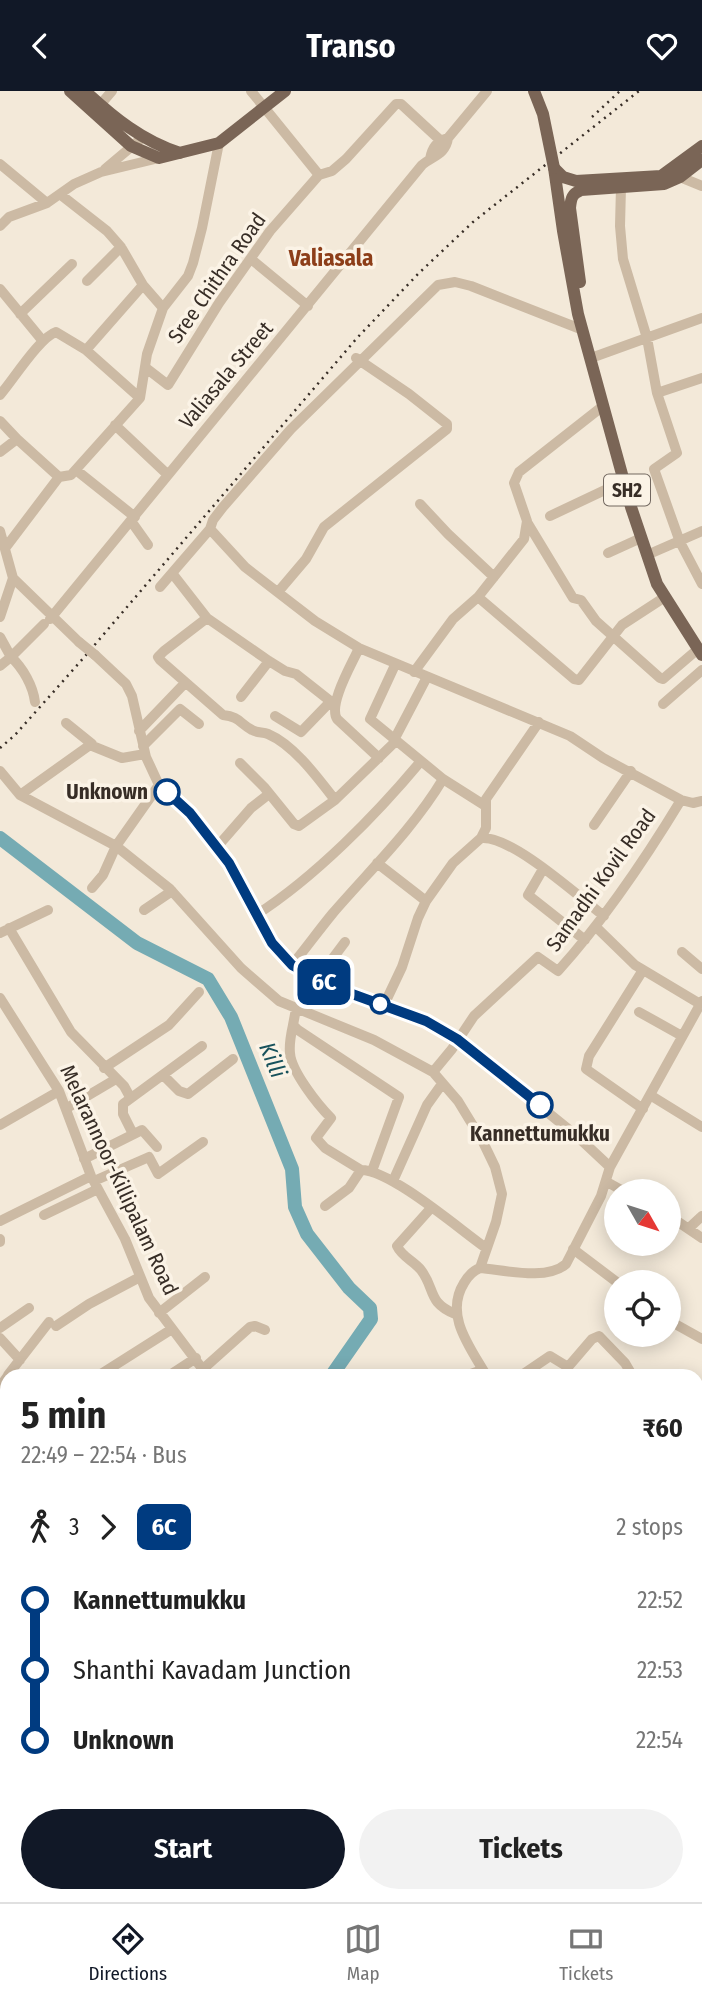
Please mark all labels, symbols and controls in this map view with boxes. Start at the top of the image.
icon: back [21,27,59,65]
text: Transo [306,27,396,65]
icon: heart [643,27,681,65]
street label: Sree Chithra Road [162,208,272,348]
district label: Valiasala [288,244,373,272]
street label: Valiasala Street [174,316,278,434]
road number: SH2 [604,475,650,505]
place label: Unknown [66,779,148,805]
marker: Unknown [154,779,180,805]
street label: Samadhi Kovil Road [540,804,662,956]
line badge: 6C [292,959,356,1005]
text: 6C [311,968,337,996]
unlabelled marker [370,994,390,1014]
water label: Killi [253,1038,293,1082]
street label: Melarannoor-Killipalam Road [54,1061,184,1299]
marker: Kannettumukku [527,1092,553,1118]
place label: Kannettumukku [470,1121,610,1147]
north arrow [604,1179,681,1257]
map controls [604,1179,681,1347]
button: locate [604,1270,681,1347]
text: 5 min [21,1392,106,1438]
text: ₹60 [642,1413,683,1444]
text: 22:49 – 22:54 · Bus [21,1441,187,1469]
icon: walk [21,1508,59,1546]
icon: forward [89,1508,127,1546]
text: 3 [69,1513,79,1541]
text: 6C [151,1513,177,1541]
text: 2 stops [616,1513,683,1541]
text: Kannettumukku [73,1585,246,1616]
text: 22:52 [637,1586,683,1614]
text: Shanthi Kavadam Junction [73,1655,352,1686]
text: 22:53 [637,1656,683,1684]
text: Unknown [73,1725,174,1756]
text: 22:54 [636,1726,683,1754]
button: Start [21,1809,345,1889]
button: Tickets [359,1809,683,1889]
tab: Directions [89,1920,167,1985]
tab: Map [344,1920,382,1985]
tab: Tickets [559,1920,613,1985]

